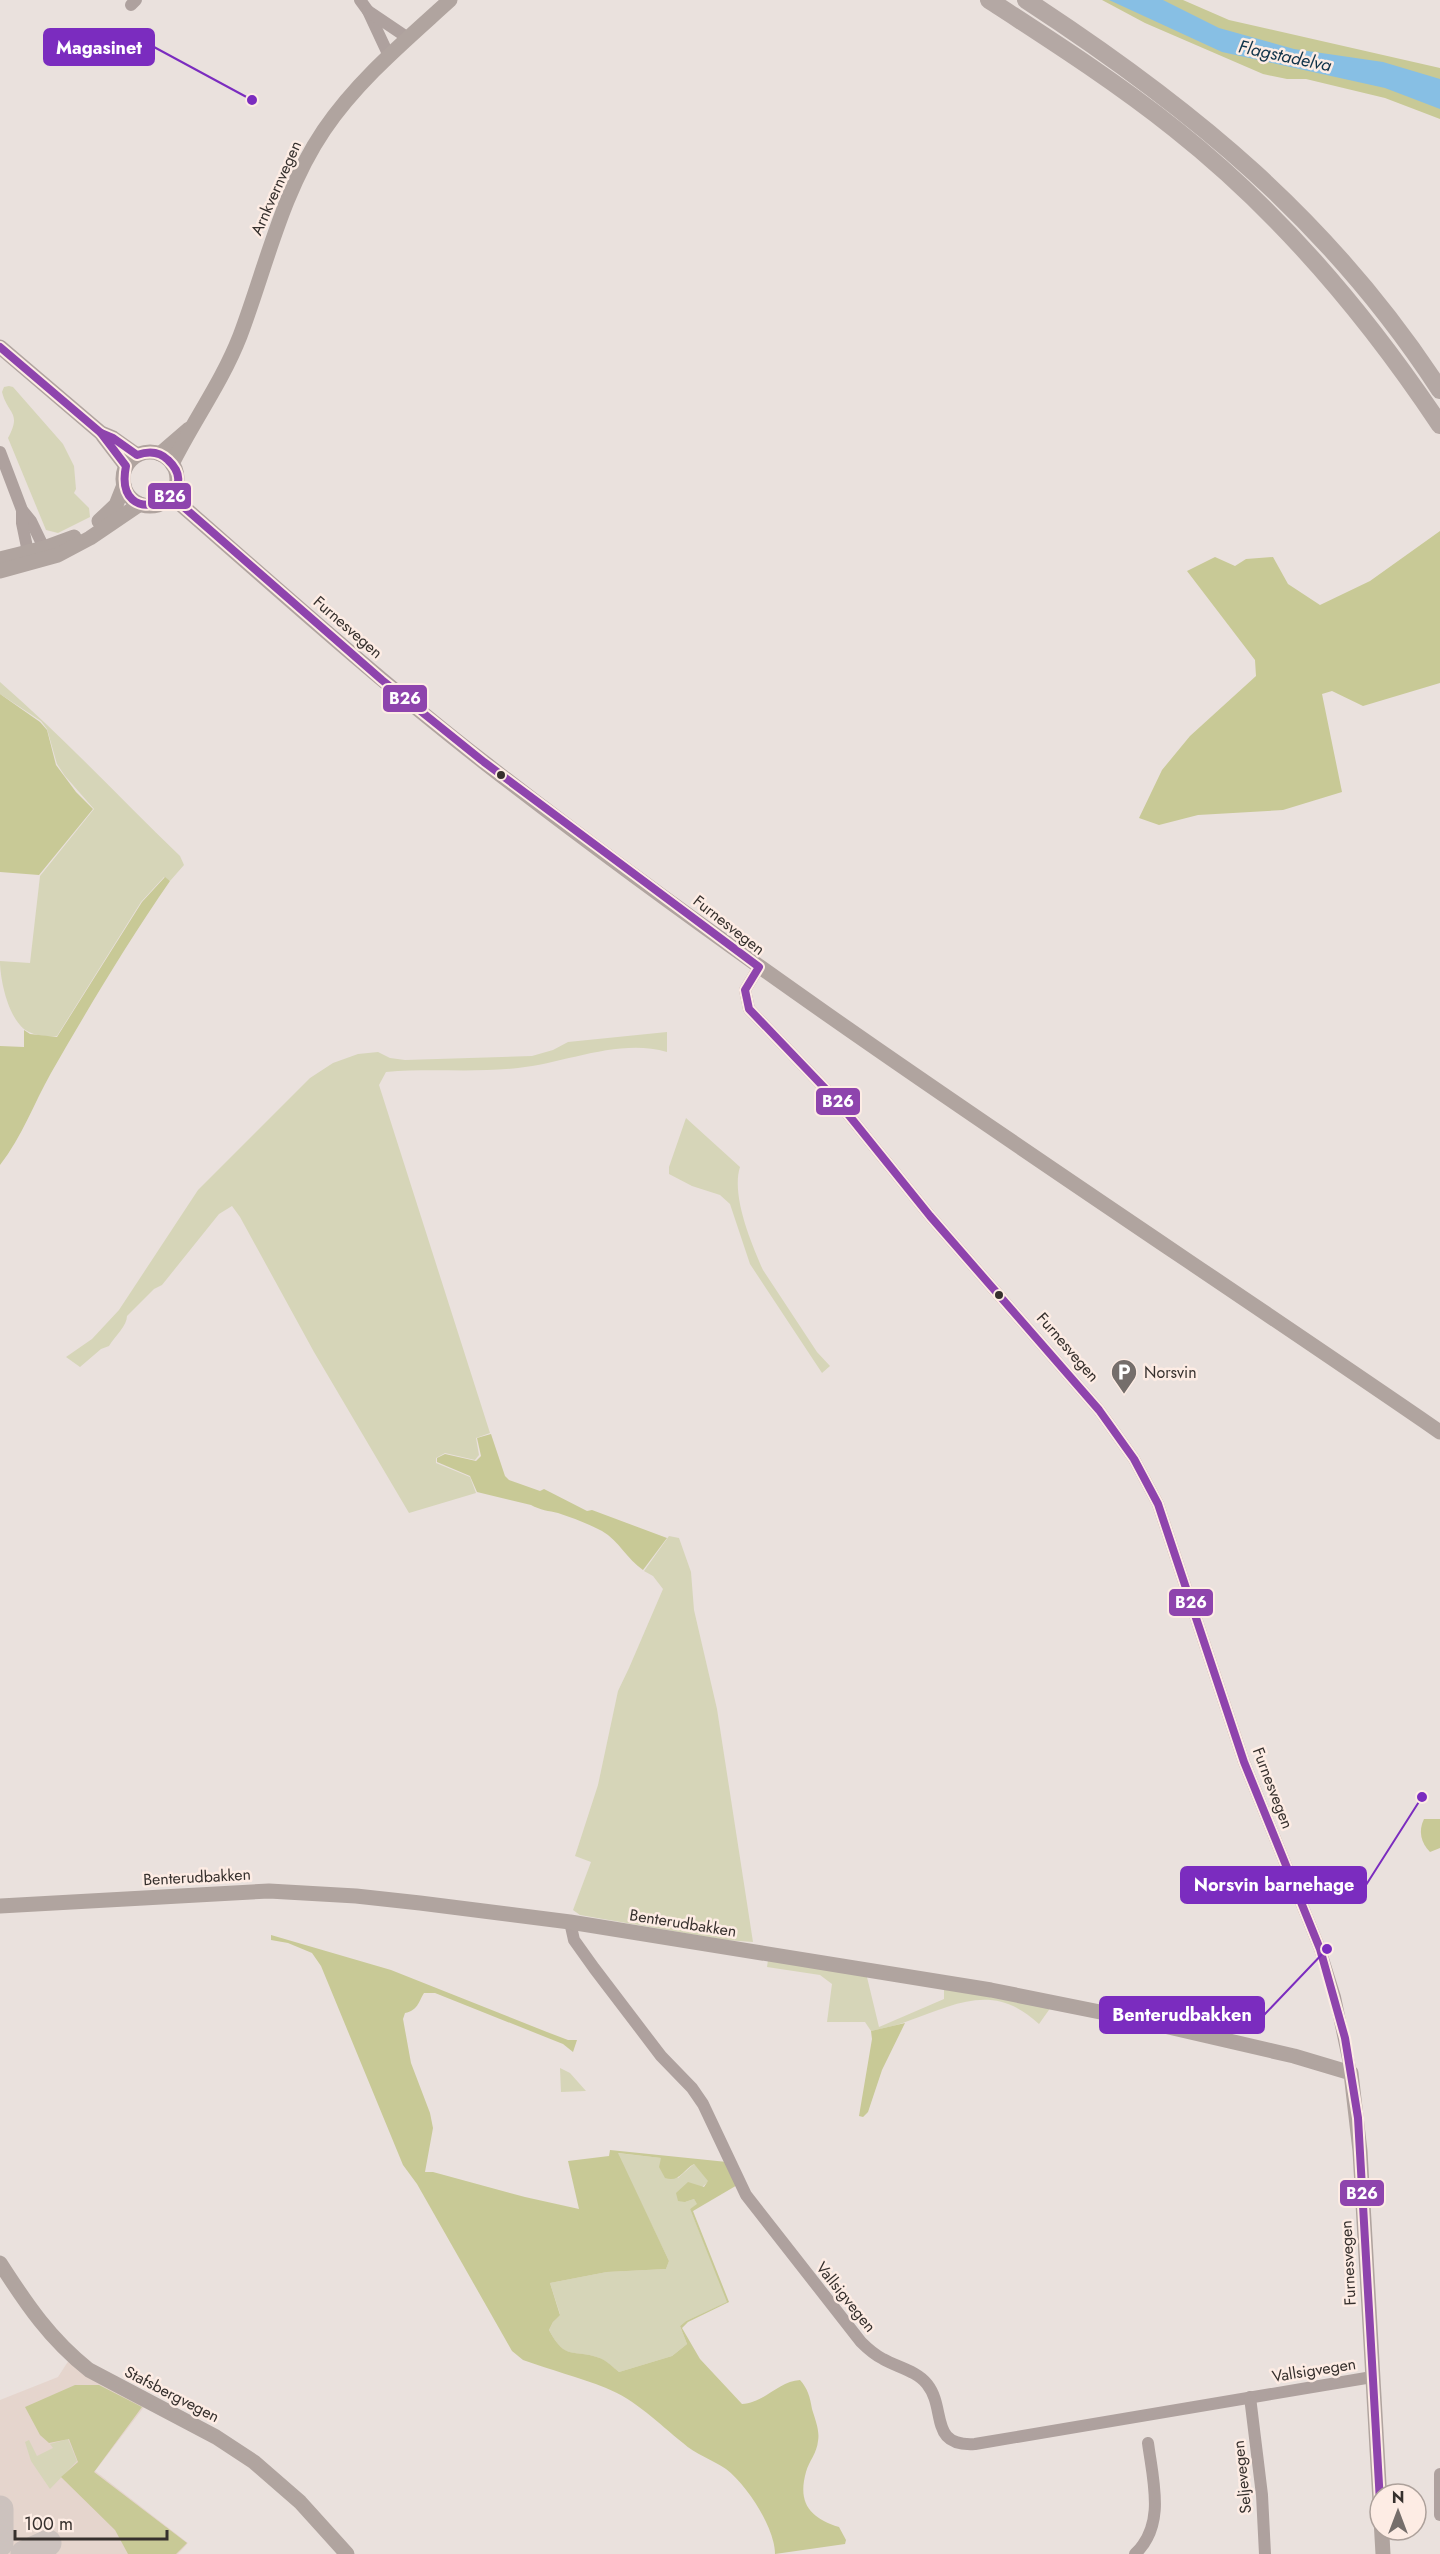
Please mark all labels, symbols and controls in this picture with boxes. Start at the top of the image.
callout: Magasinet [44,29,154,65]
water label: Flagstadelva [1236,33,1334,79]
text: Magasinet [56,35,142,61]
street label: Arnkvernvegen [245,137,307,239]
line badge: B26 [147,482,192,510]
text: B26 [154,485,186,508]
street label: Furnesvegen [308,590,388,664]
line badge: B26 [382,684,428,713]
text: B26 [389,687,421,710]
unlabelled marker [495,769,507,781]
street label: Furnesvegen [688,890,770,960]
line badge: B26 [815,1087,861,1116]
text: B26 [822,1090,854,1113]
unlabelled marker [993,1289,1005,1301]
street label: Furnesvegen [1031,1307,1105,1387]
parking icon: Norsvin [1109,1357,1139,1395]
place label: Norsvin [1144,1361,1197,1384]
line badge: B26 [1168,1588,1214,1617]
text: B26 [1175,1591,1207,1614]
street label: Furnesvegen [1247,1744,1299,1832]
street label: Benterudbakken [142,1863,252,1891]
callout: Norsvin barnehage [1181,1867,1366,1903]
text: Norsvin barnehage [1194,1872,1354,1898]
street label: Benterudbakken [628,1903,738,1943]
callout: Benterudbakken [1100,1997,1264,2033]
text: Benterudbakken [1112,2002,1252,2028]
line badge: B26 [1339,2179,1385,2207]
text: B26 [1346,2182,1378,2205]
street label: Furnesvegen [1334,2220,1362,2306]
street label: Vallsigvegen [810,2257,882,2337]
street label: Vallsigvegen [1270,2352,1358,2388]
street label: Stafsbergvegen [121,2360,223,2428]
street label: Seljevegen [1227,2439,1257,2515]
north arrow [1368,2482,1428,2542]
text: N [1392,2486,1404,2509]
scale bar [15,2503,166,2541]
text: 100 m [24,2511,73,2537]

